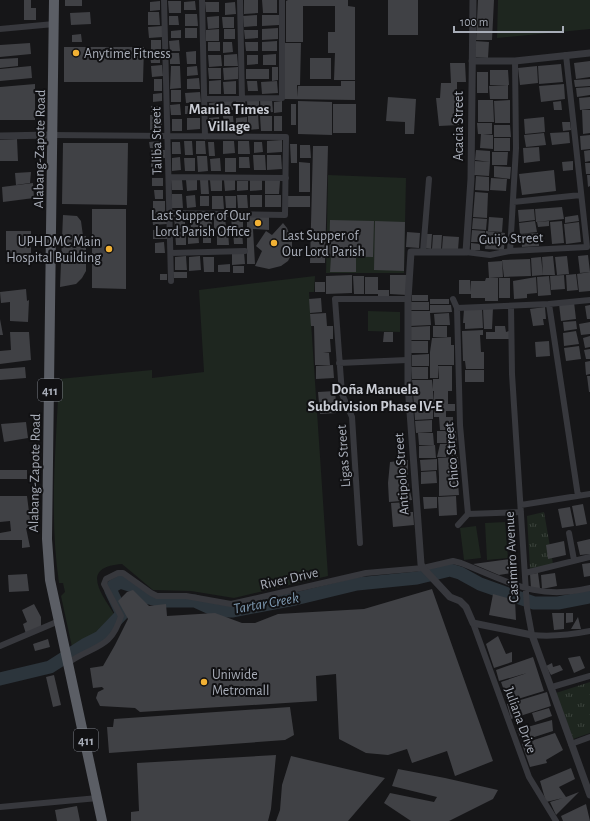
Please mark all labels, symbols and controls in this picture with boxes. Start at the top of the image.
scale bar [454,8,563,34]
text: 100 m [460,16,488,28]
place label: Anytime Fitness [84,47,171,61]
marker: Anytime Fitness [71,48,81,58]
street label: Alabang-Zapote Road [32,90,48,208]
street label: Acacia Street [452,90,466,161]
district label: Manila Times Village [189,102,270,134]
street label: Taliba Street [149,106,165,175]
place label: Last Supper of Our Lord Parish Office [151,209,250,239]
marker: Last Supper of Our Lord Parish Office [253,218,263,228]
place label: Last Supper of Our Lord Parish [282,229,365,259]
street label: Guijo Street [479,231,544,247]
place label: UPHDMC Main Hospital Building [6,235,101,265]
marker: Last Supper of Our Lord Parish [269,238,279,248]
marker: UPHDMC Main Hospital Building [104,244,114,254]
road number: 411 [38,379,62,401]
district label: Doña Manuela Subdivision Phase IV-E [307,382,443,414]
street label: Alabang-Zapote Road [27,414,43,532]
street label: Chico Street [442,421,462,488]
street label: Ligas Street [335,424,353,488]
street label: Antipolo Street [392,432,412,516]
street label: Casimiro Avenue [503,511,521,603]
street label: River Drive [259,565,320,592]
water label: Tartar Creek [232,590,300,617]
place label: Uniwide Metromall [212,668,270,698]
marker: Uniwide Metromall [199,677,209,687]
street label: Juliana Drive [502,685,539,755]
road number: 411 [74,729,98,751]

